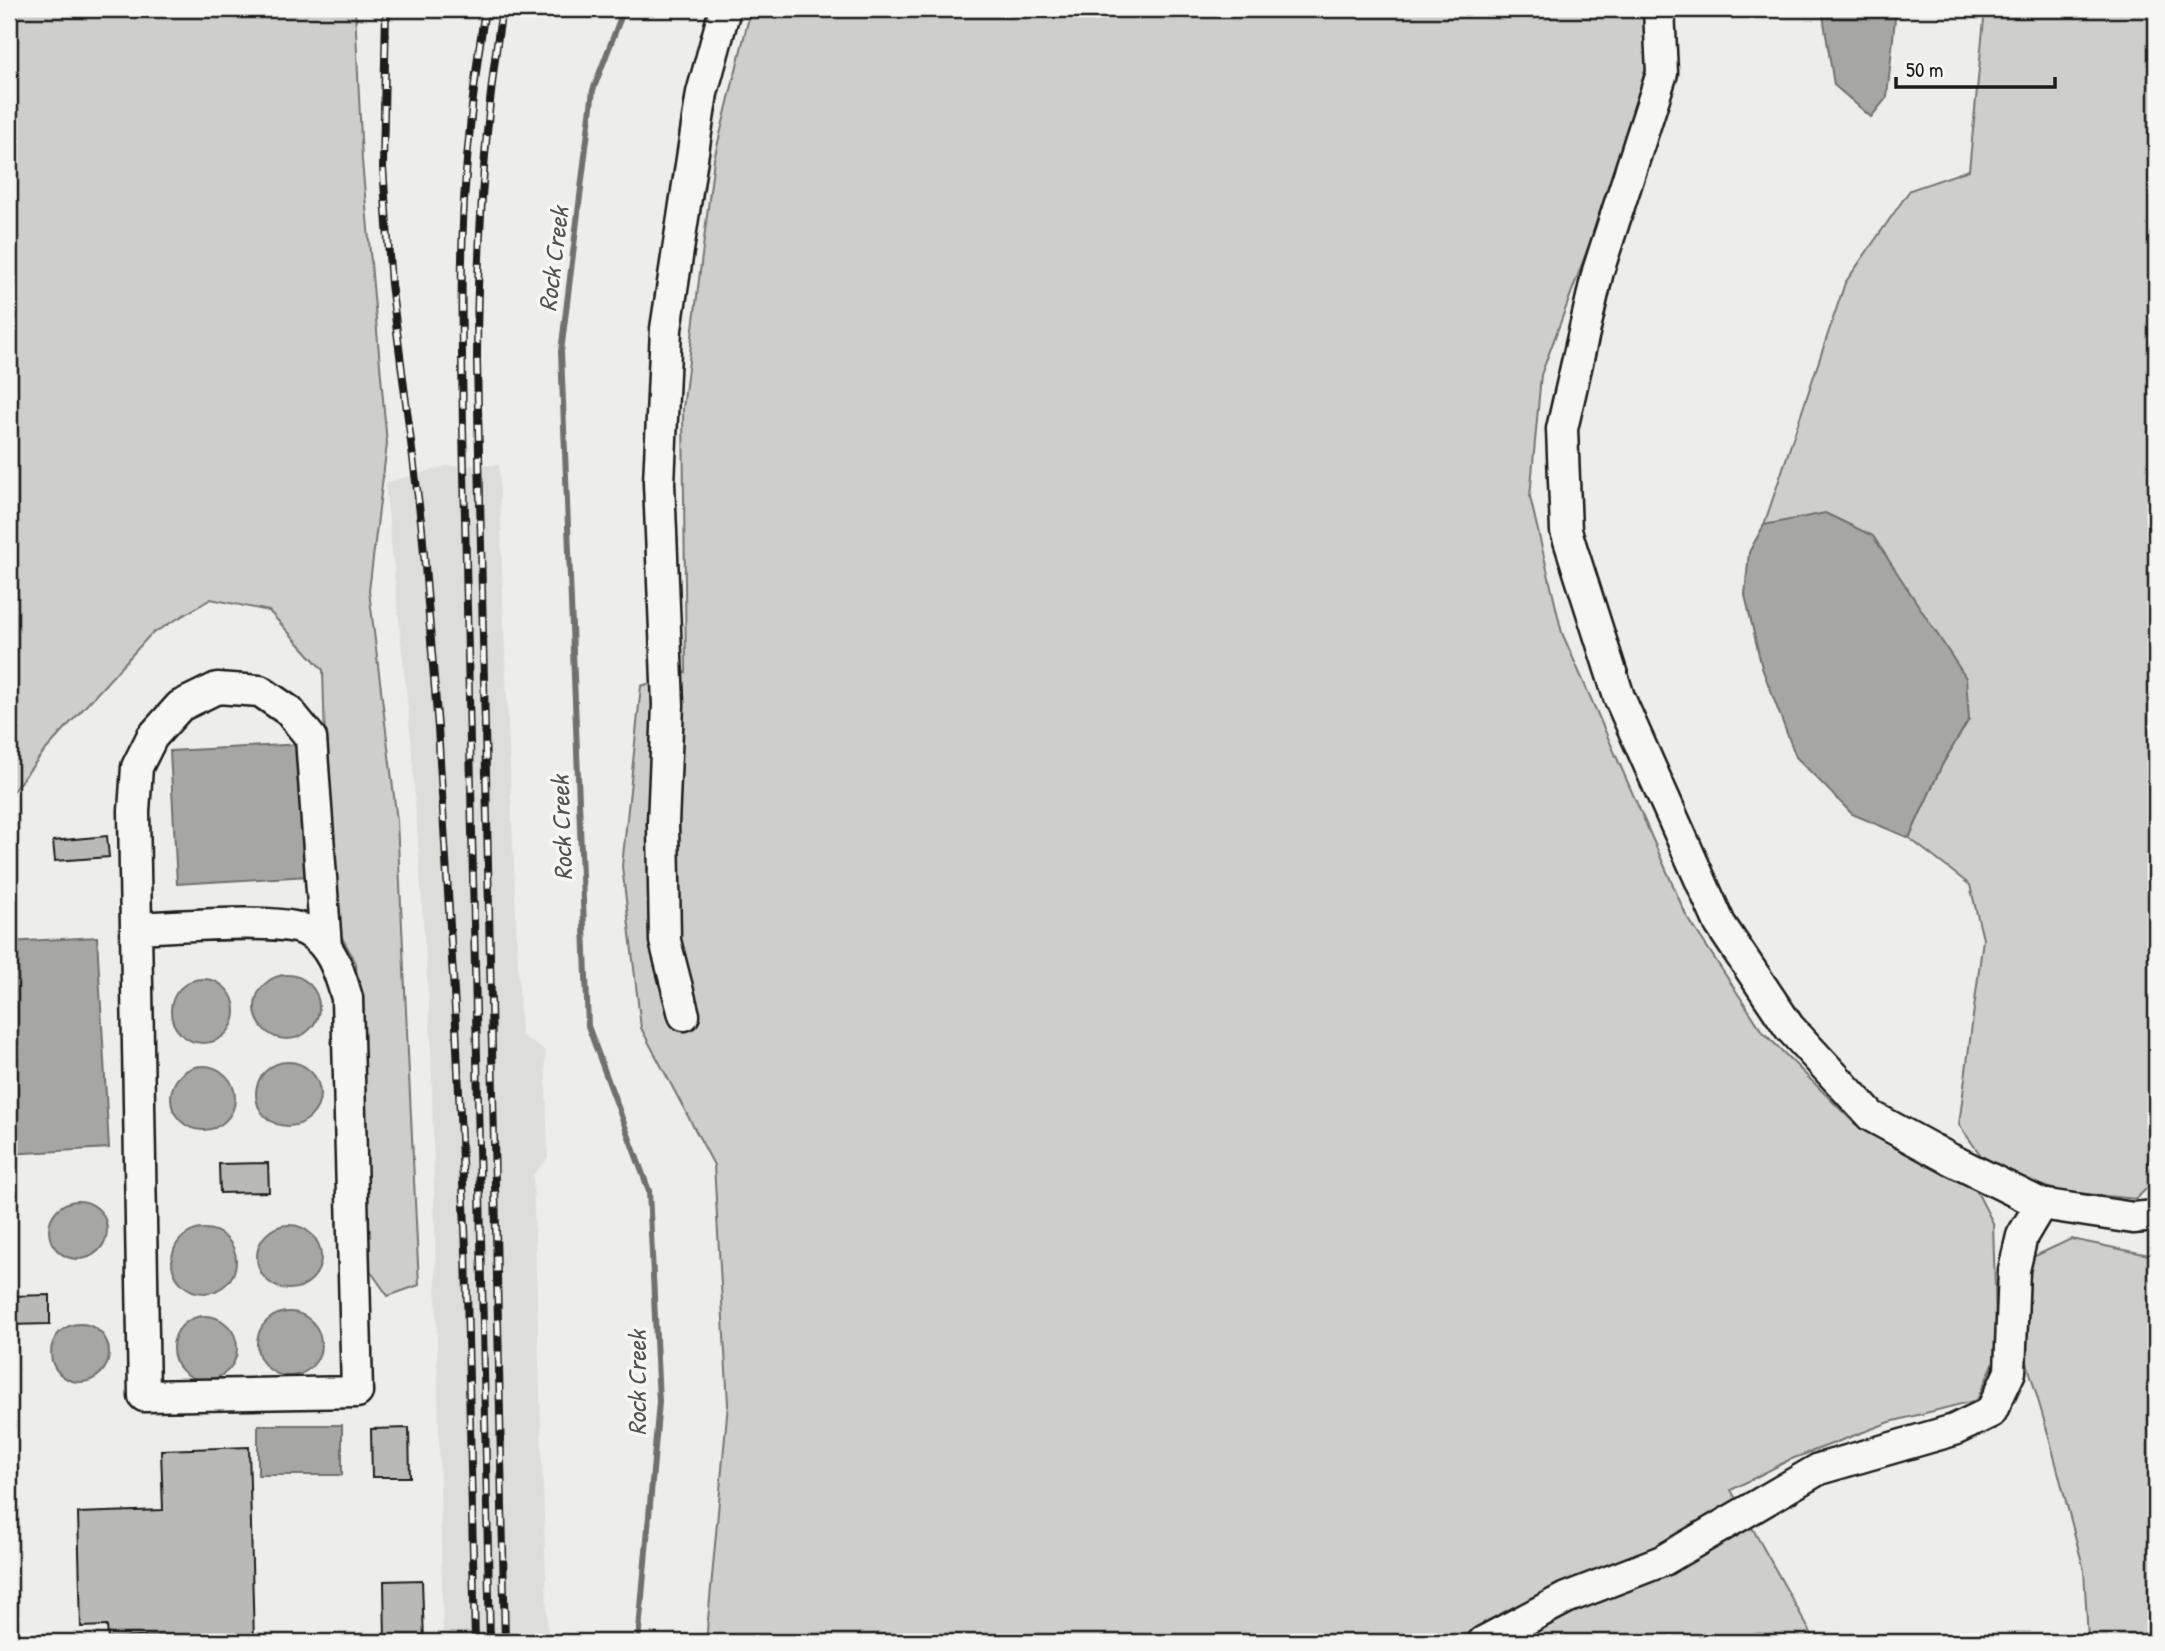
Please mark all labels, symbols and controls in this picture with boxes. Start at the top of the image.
scale bar [1896,46,2055,90]
text: 50 m [1906,55,1943,84]
water label: Rock Creek [529,203,577,313]
water label: Rock Creek [542,773,580,881]
water label: Rock Creek [619,1328,654,1435]

